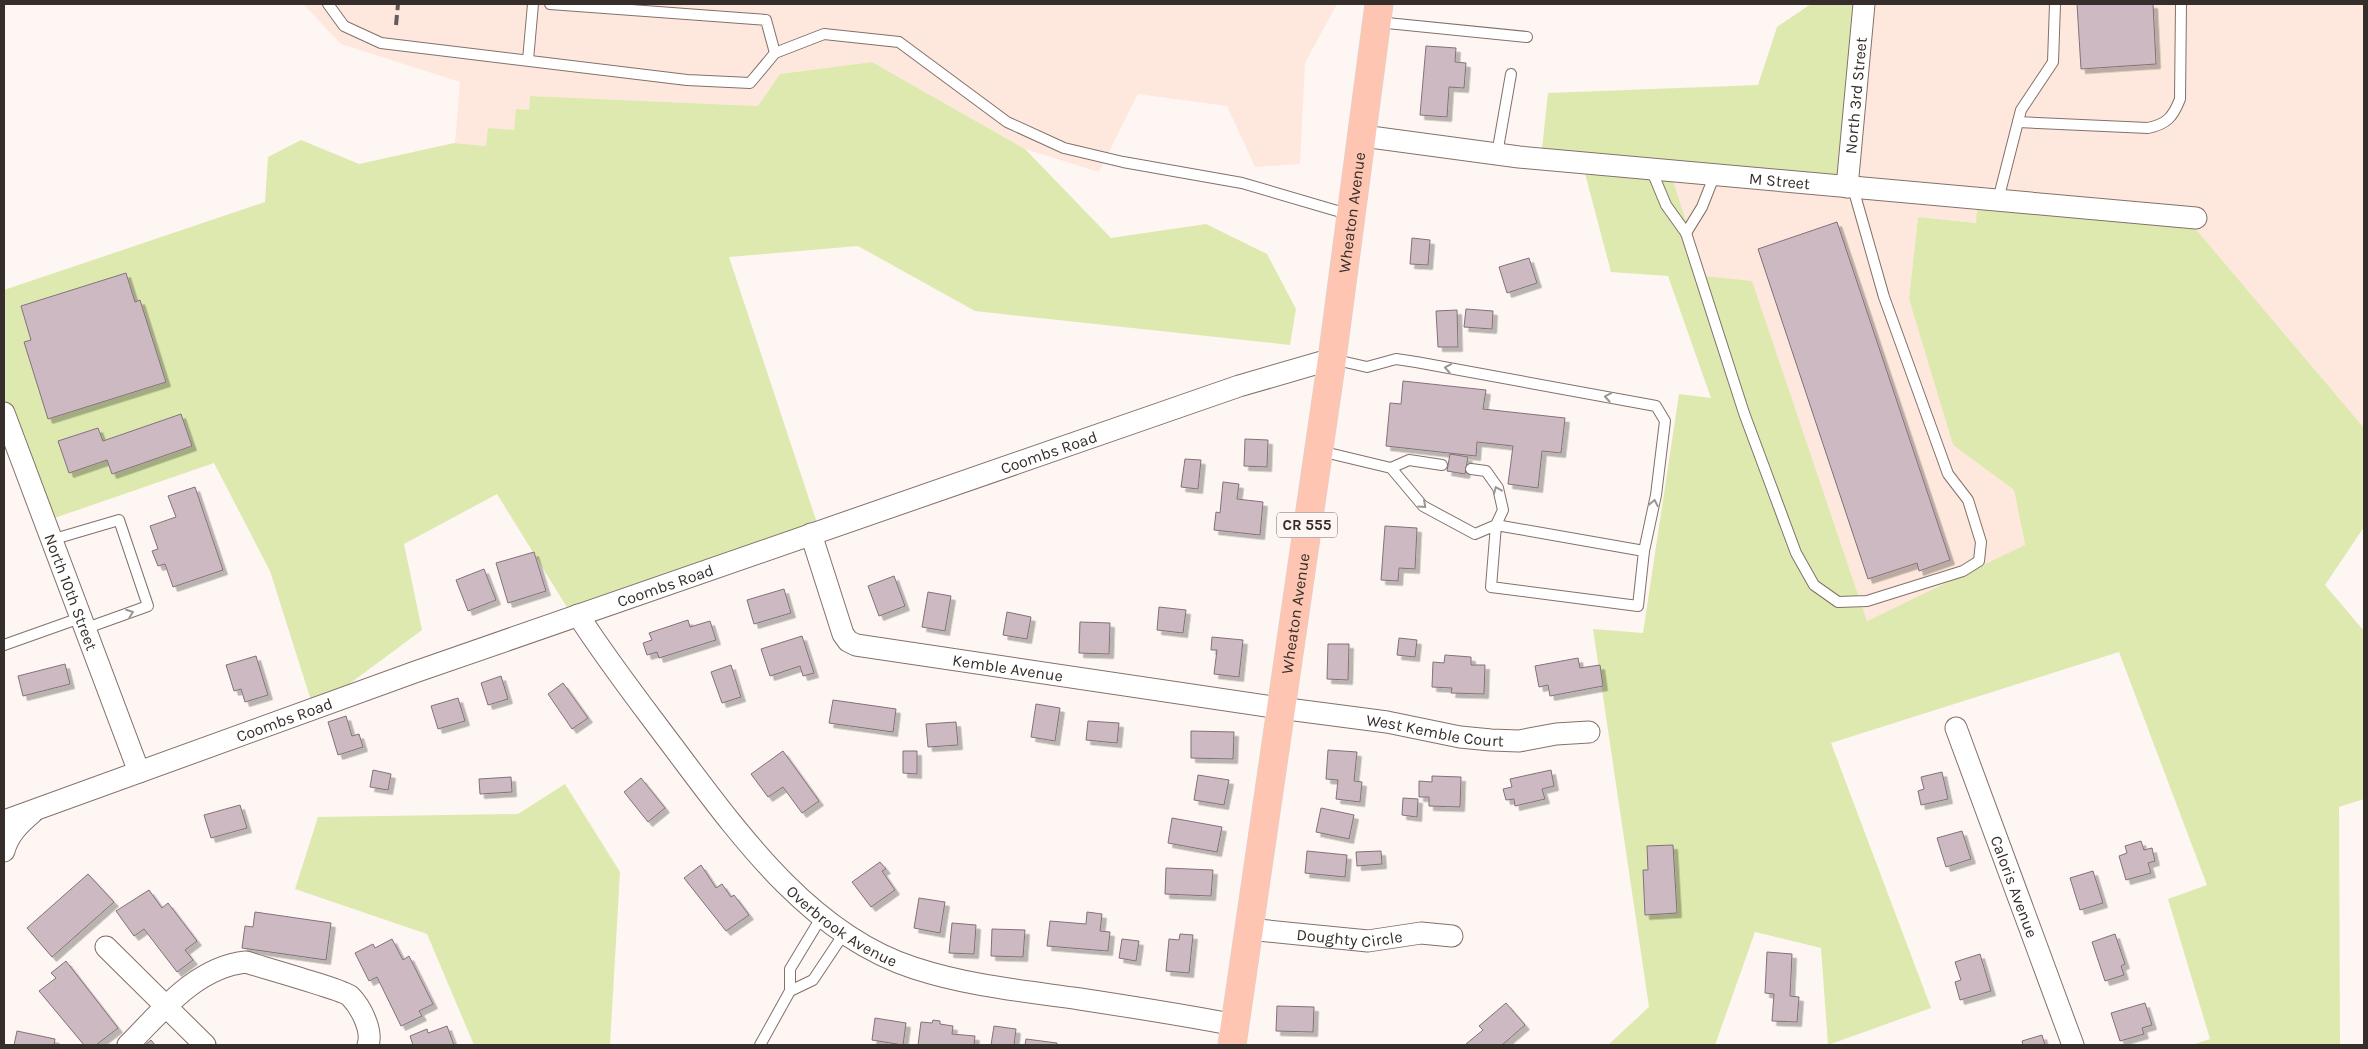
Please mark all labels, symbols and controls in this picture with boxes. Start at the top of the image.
street label: North 3rd Street [1841,36,1870,155]
street label: Wheaton Avenue [1334,151,1369,274]
street label: M Street [1748,168,1811,193]
one-way arrow [1444,363,1452,373]
one-way arrow [1604,393,1612,403]
street label: Coombs Road [998,427,1099,478]
one-way arrow [1493,486,1504,495]
one-way arrow [1417,499,1426,508]
one-way arrow [1648,499,1659,507]
road number: CR 555 [1277,512,1337,538]
street label: North 10th Street [41,531,102,653]
street label: Wheaton Avenue [1277,552,1313,675]
street label: Coombs Road [614,560,716,611]
one-way arrow [125,609,133,619]
street label: Kemble Avenue [951,650,1064,685]
street label: Coombs Road [234,693,335,746]
street label: West Kemble Court [1365,710,1504,750]
street label: Caloris Avenue [1987,833,2042,940]
street label: Overbrook Avenue [783,881,900,970]
street label: Doughty Circle [1296,924,1404,951]

